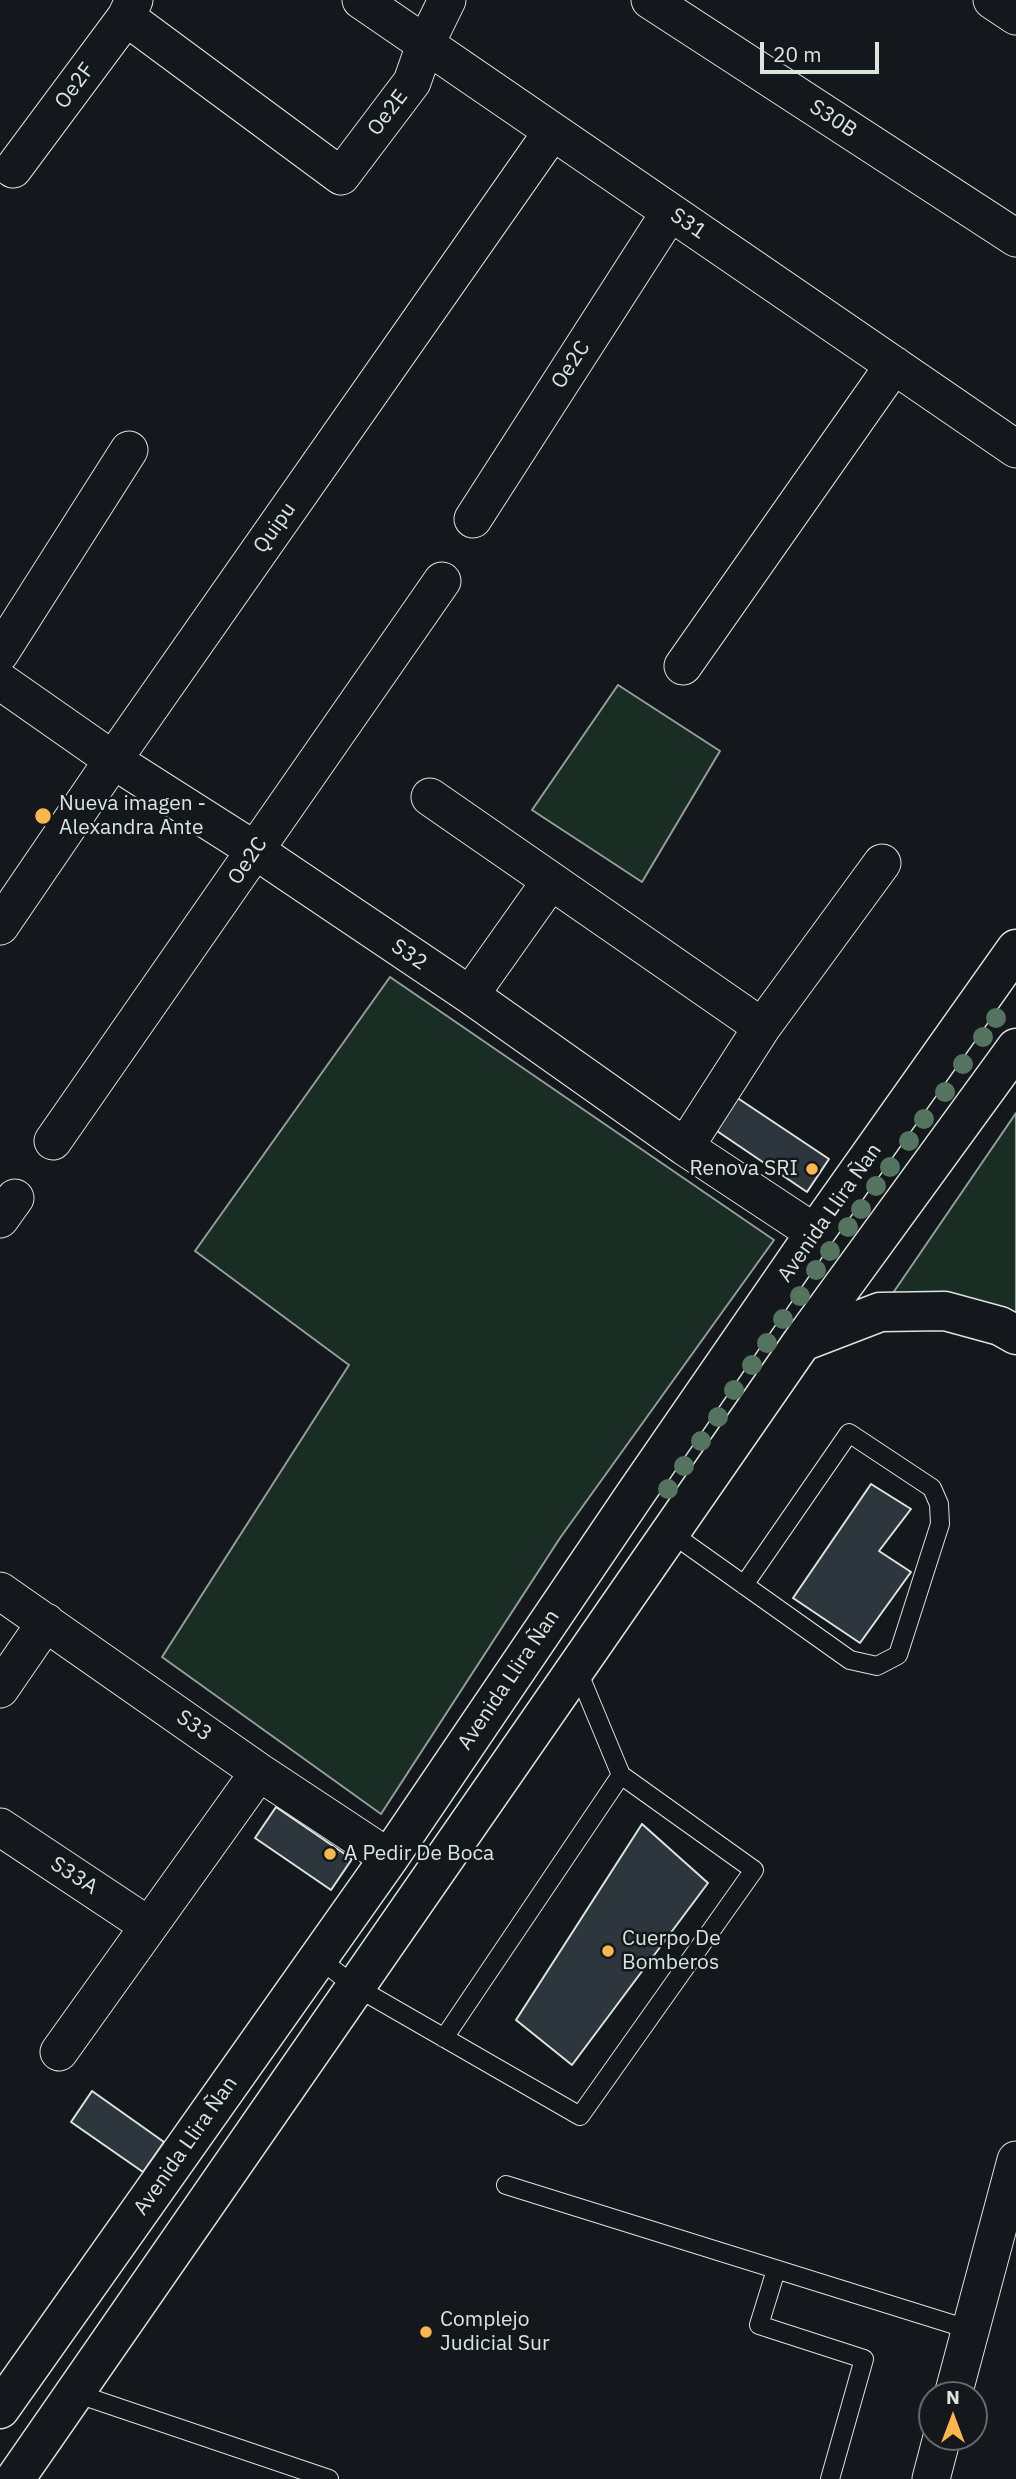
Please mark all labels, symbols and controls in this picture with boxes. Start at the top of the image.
scale bar [764,28,883,72]
text: 20 m [773,40,822,68]
street label: Oe2F [50,58,100,114]
street label: Oe2E [363,85,413,141]
street label: S30B [805,95,861,143]
street label: S31 [665,203,711,245]
street label: Oe2C [546,336,596,394]
street label: Quipu [249,498,301,558]
place label: Nueva imagen - Alexandra Ante [59,791,206,841]
marker: Nueva imagen - Alexandra Ante [33,806,53,826]
street label: Oe2C [223,832,273,890]
street label: S32 [386,934,432,976]
street label: Avenida Llira Ñan [773,1139,887,1287]
place label: Renova SRI [689,1156,798,1182]
marker: Renova SRI [804,1161,820,1177]
street label: Avenida Llira Ñan [453,1605,565,1755]
street label: S33 [171,1705,217,1747]
place label: A Pedir De Boca [344,1841,494,1867]
marker: A Pedir De Boca [322,1846,338,1862]
street label: S33A [46,1852,102,1900]
place label: Cuerpo De Bomberos [622,1926,721,1976]
marker: Cuerpo De Bomberos [600,1943,616,1959]
street label: Avenida Llira Ñan [129,2072,243,2220]
place label: Complejo Judicial Sur [440,2307,550,2357]
marker: Complejo Judicial Sur [418,2324,434,2340]
north arrow [918,2381,988,2451]
text: N [946,2385,960,2409]

